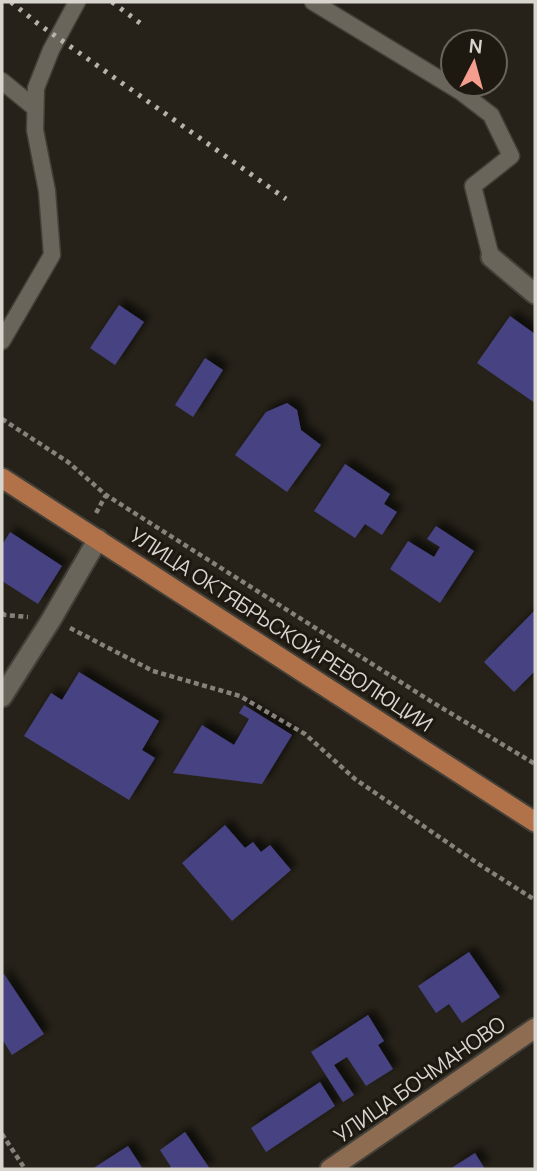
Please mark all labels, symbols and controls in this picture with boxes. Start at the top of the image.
north arrow [439,28,509,98]
text: N [468,32,484,60]
street label: УЛИЦА ОКТЯБРЬСКОЙ РЕВОЛЮЦИИ [125,521,438,738]
street label: УЛИЦА БОЧМАНОВО [328,1009,511,1149]

